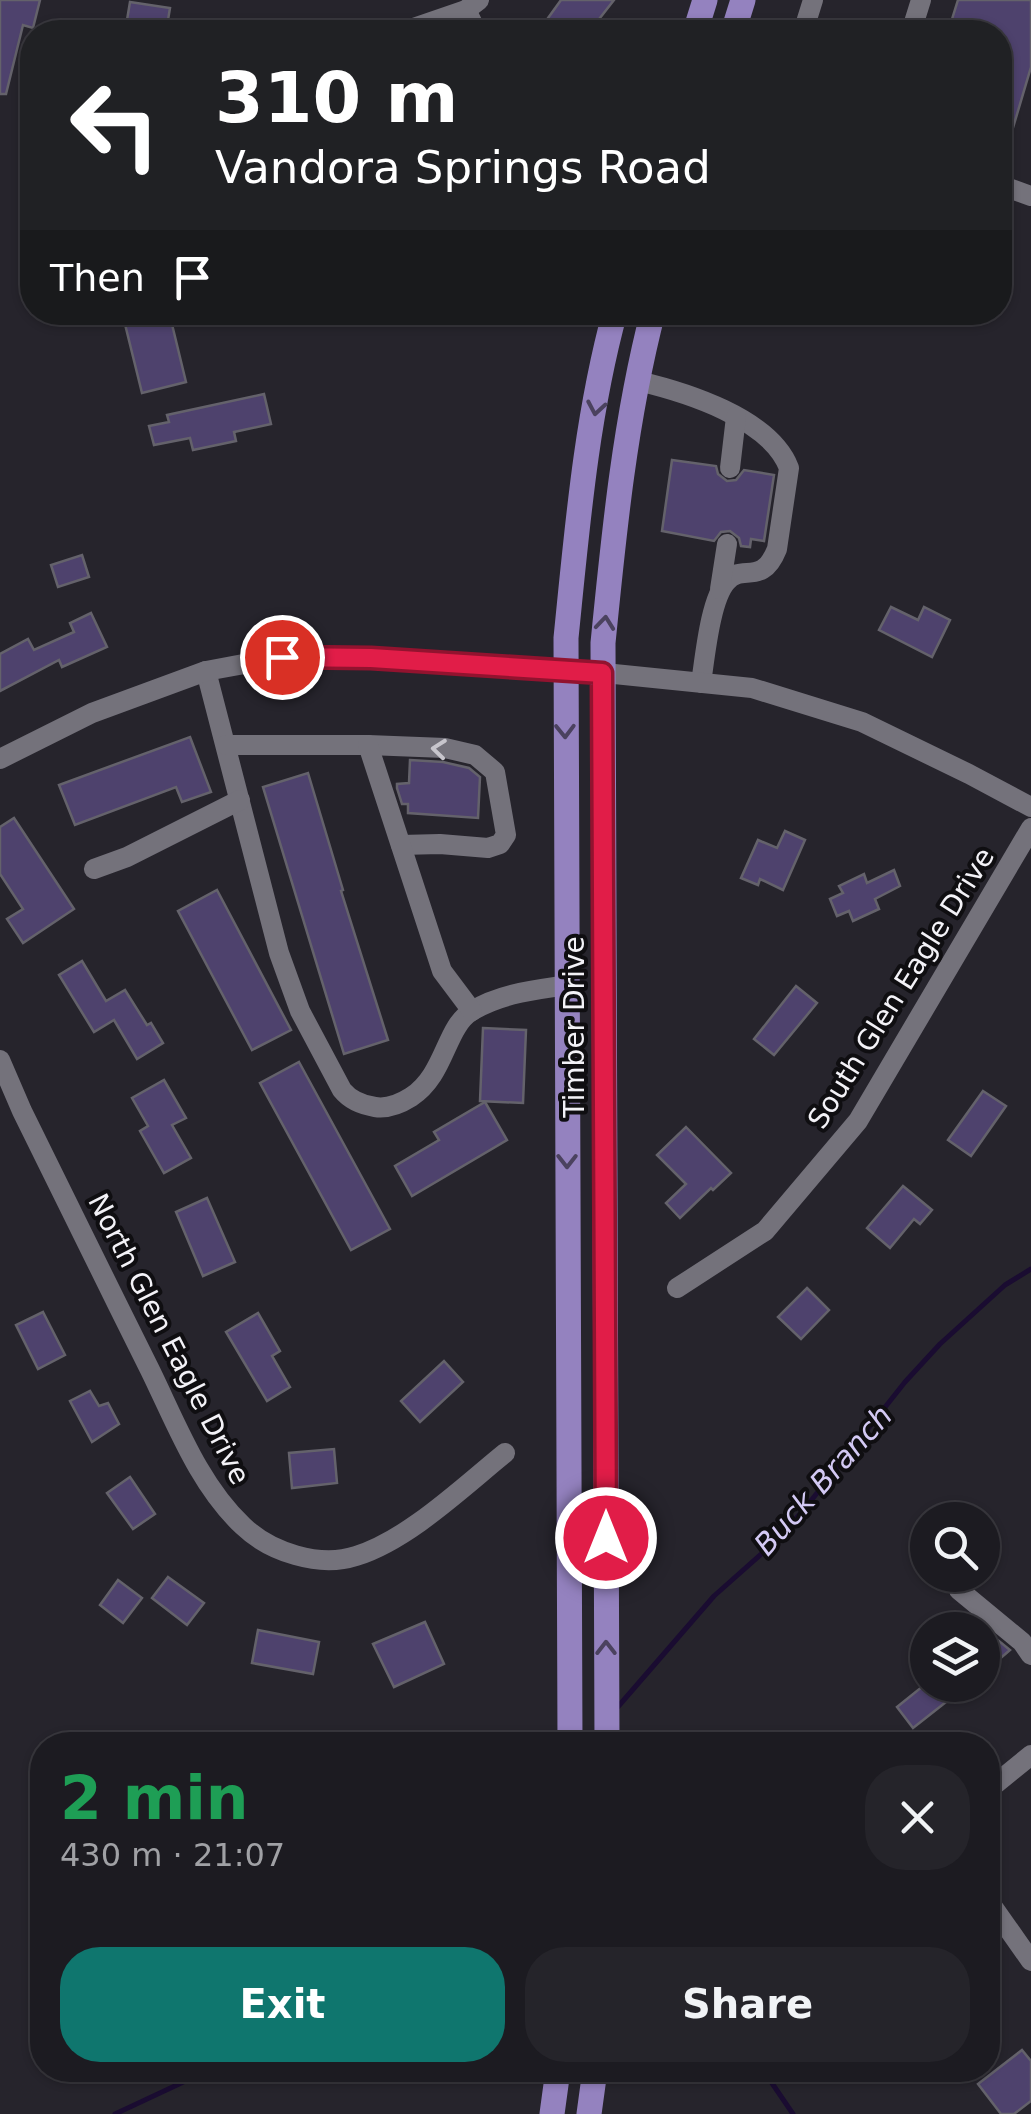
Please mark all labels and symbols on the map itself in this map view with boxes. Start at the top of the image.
one-way arrow [586,400,607,416]
one-way arrow [594,614,615,630]
pin [240,615,325,700]
one-way arrow [554,724,576,740]
one-way arrow [431,739,447,760]
street label: South Glen Eagle Drive [801,842,1001,1134]
street label: Timber Drive [558,936,591,1119]
one-way arrow [556,1154,578,1169]
street label: North Glen Eagle Drive [81,1188,257,1490]
water label: Buck Branch [747,1398,899,1562]
position arrow [554,1486,658,1590]
one-way arrow [596,1639,617,1655]

